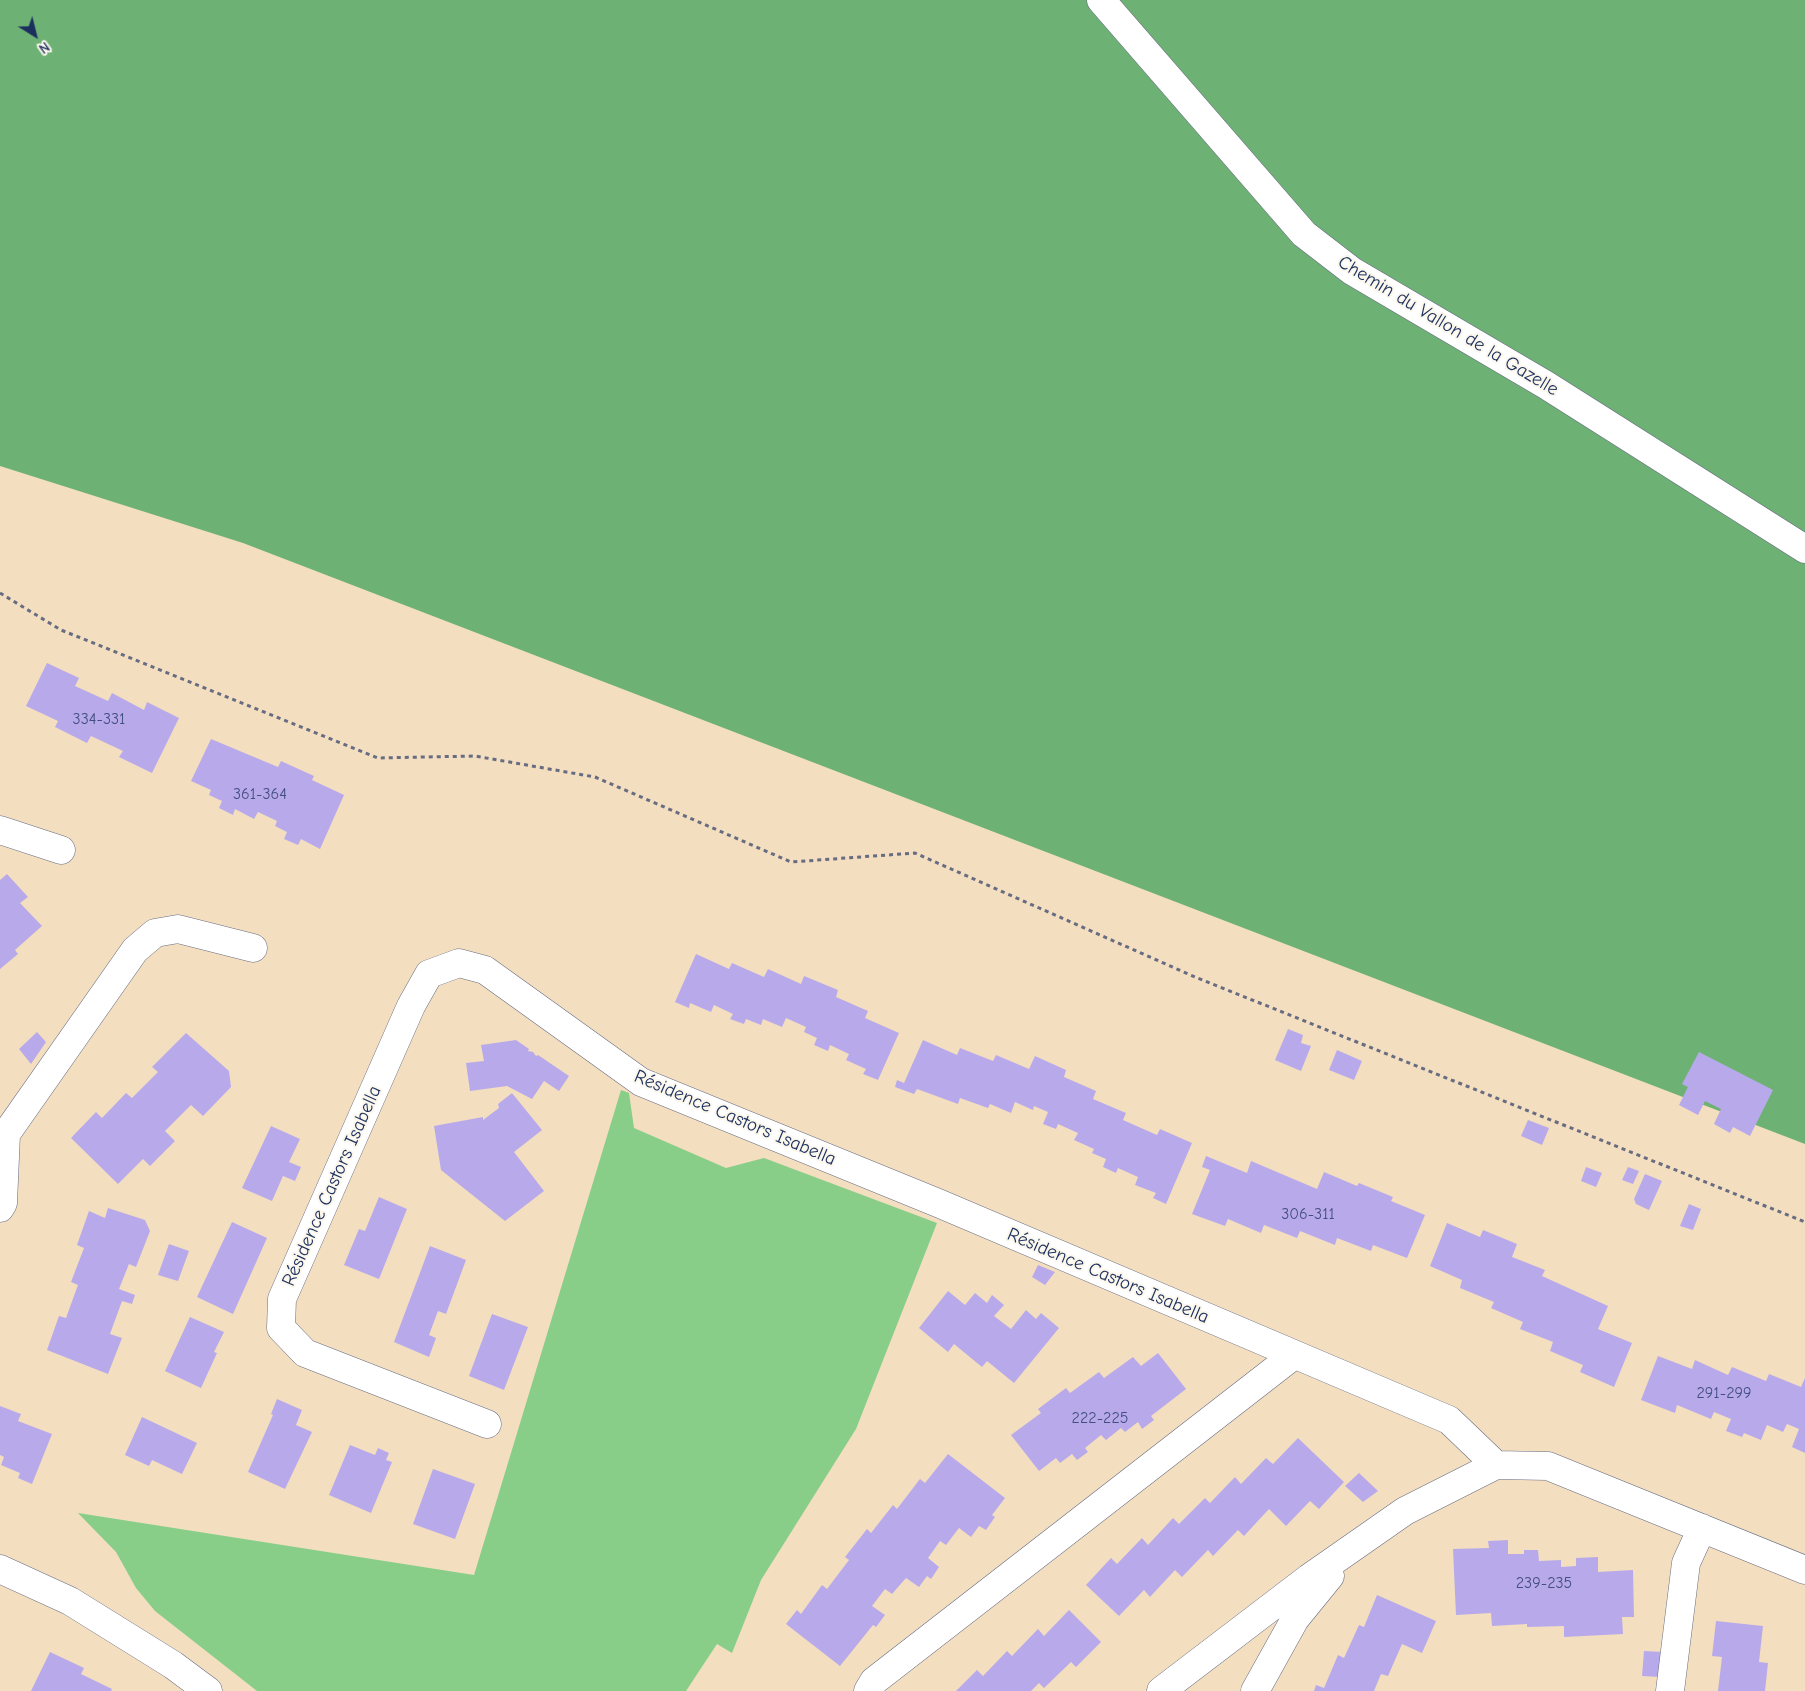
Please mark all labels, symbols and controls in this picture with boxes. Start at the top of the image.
north arrow [10,10,60,60]
text: N [35,38,53,57]
street label: Chemin du Vallon de la Gazelle [1334,251,1562,401]
house number: 334-331 [73,709,125,729]
house number: 361-364 [233,784,287,804]
street label: Résidence Castors Isabella [631,1065,839,1171]
street label: Résidence Castors Isabella [277,1082,387,1290]
house number: 306-311 [1281,1204,1335,1224]
street label: Résidence Castors Isabella [1004,1223,1212,1329]
house number: 291-299 [1697,1383,1751,1403]
house number: 222-225 [1072,1408,1128,1428]
house number: 239-235 [1516,1573,1572,1593]

